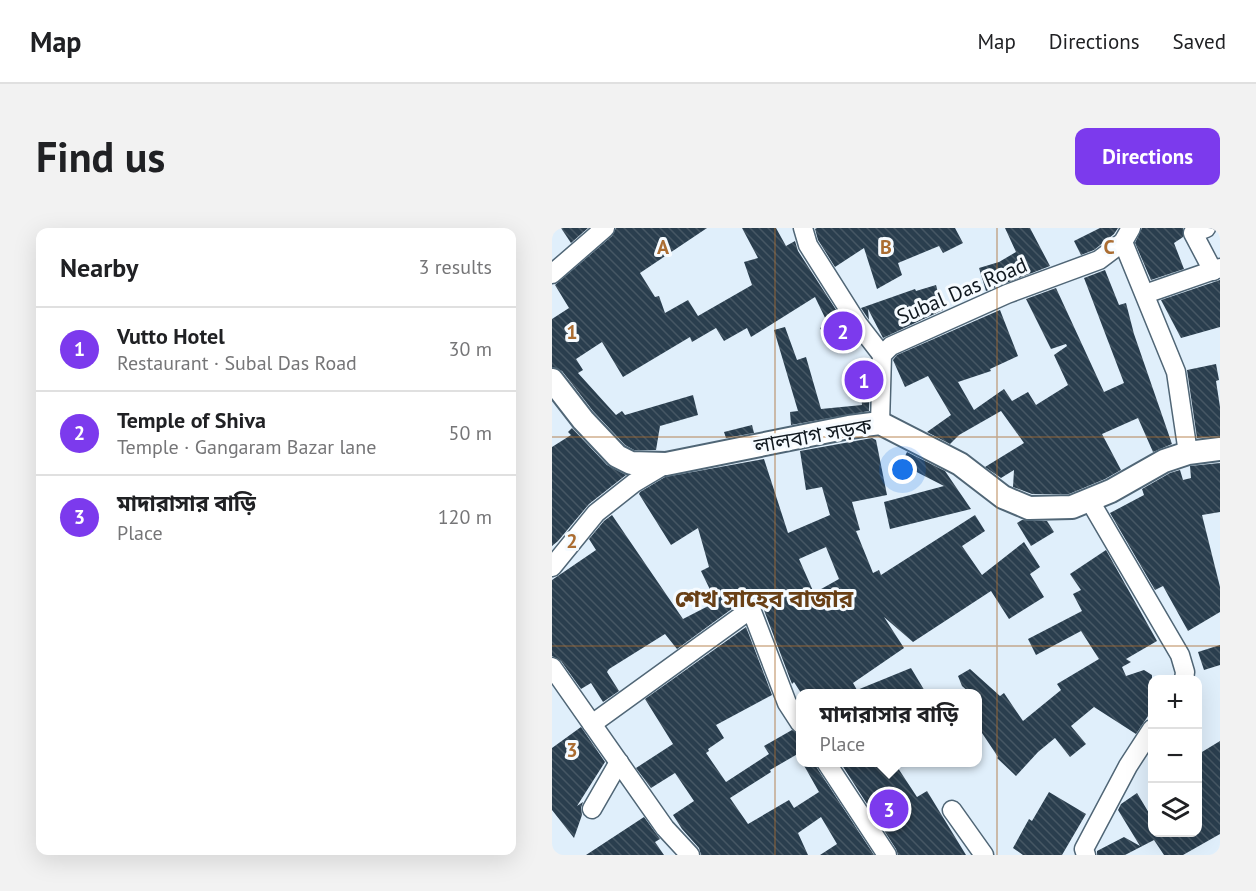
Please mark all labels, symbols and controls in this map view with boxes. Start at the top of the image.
text: Map [30,23,81,60]
text: Map [977,28,1016,55]
text: Directions [1049,28,1140,55]
text: Saved [1173,28,1226,55]
button: Directions [1075,128,1220,185]
text: Find us [36,129,165,184]
text: A [657,234,670,260]
text: B [880,234,892,260]
text: C [1103,234,1115,260]
text: Nearby [60,251,138,284]
street label: Subal Das Road [893,251,1031,330]
text: 3 results [419,254,492,280]
pin: 2 [824,308,862,354]
text: 1 [566,319,578,345]
text: Vutto Hotel [117,322,225,350]
text: 1 [74,336,85,362]
text: 30 m [449,336,492,362]
text: Restaurant · Subal Das Road [117,350,357,376]
pin: 1 [844,358,884,402]
text: Temple of Shiva [117,406,266,434]
street label: লালবাগ সড়ক [751,412,875,459]
text: 2 [74,420,85,446]
text: 50 m [449,420,492,446]
text: Temple · Gangaram Bazar lane [117,434,376,460]
your location [888,455,917,484]
text: মাদারাসার বাড়ি [117,489,256,517]
text: 3 [74,504,85,530]
text: 120 m [438,504,492,530]
text: Place [117,520,163,546]
text: 2 [566,528,578,554]
district label: শেখ সাহেব বাজার [675,583,854,614]
map controls [1148,675,1202,837]
button: + [1148,675,1202,729]
popup [796,689,982,767]
text: মাদারাসার বাড়ি [820,700,958,728]
button: − [1148,729,1202,783]
text: Place [820,731,865,757]
text: 3 [566,737,578,763]
button: layers [1148,783,1202,837]
pin: 3 [870,786,908,832]

